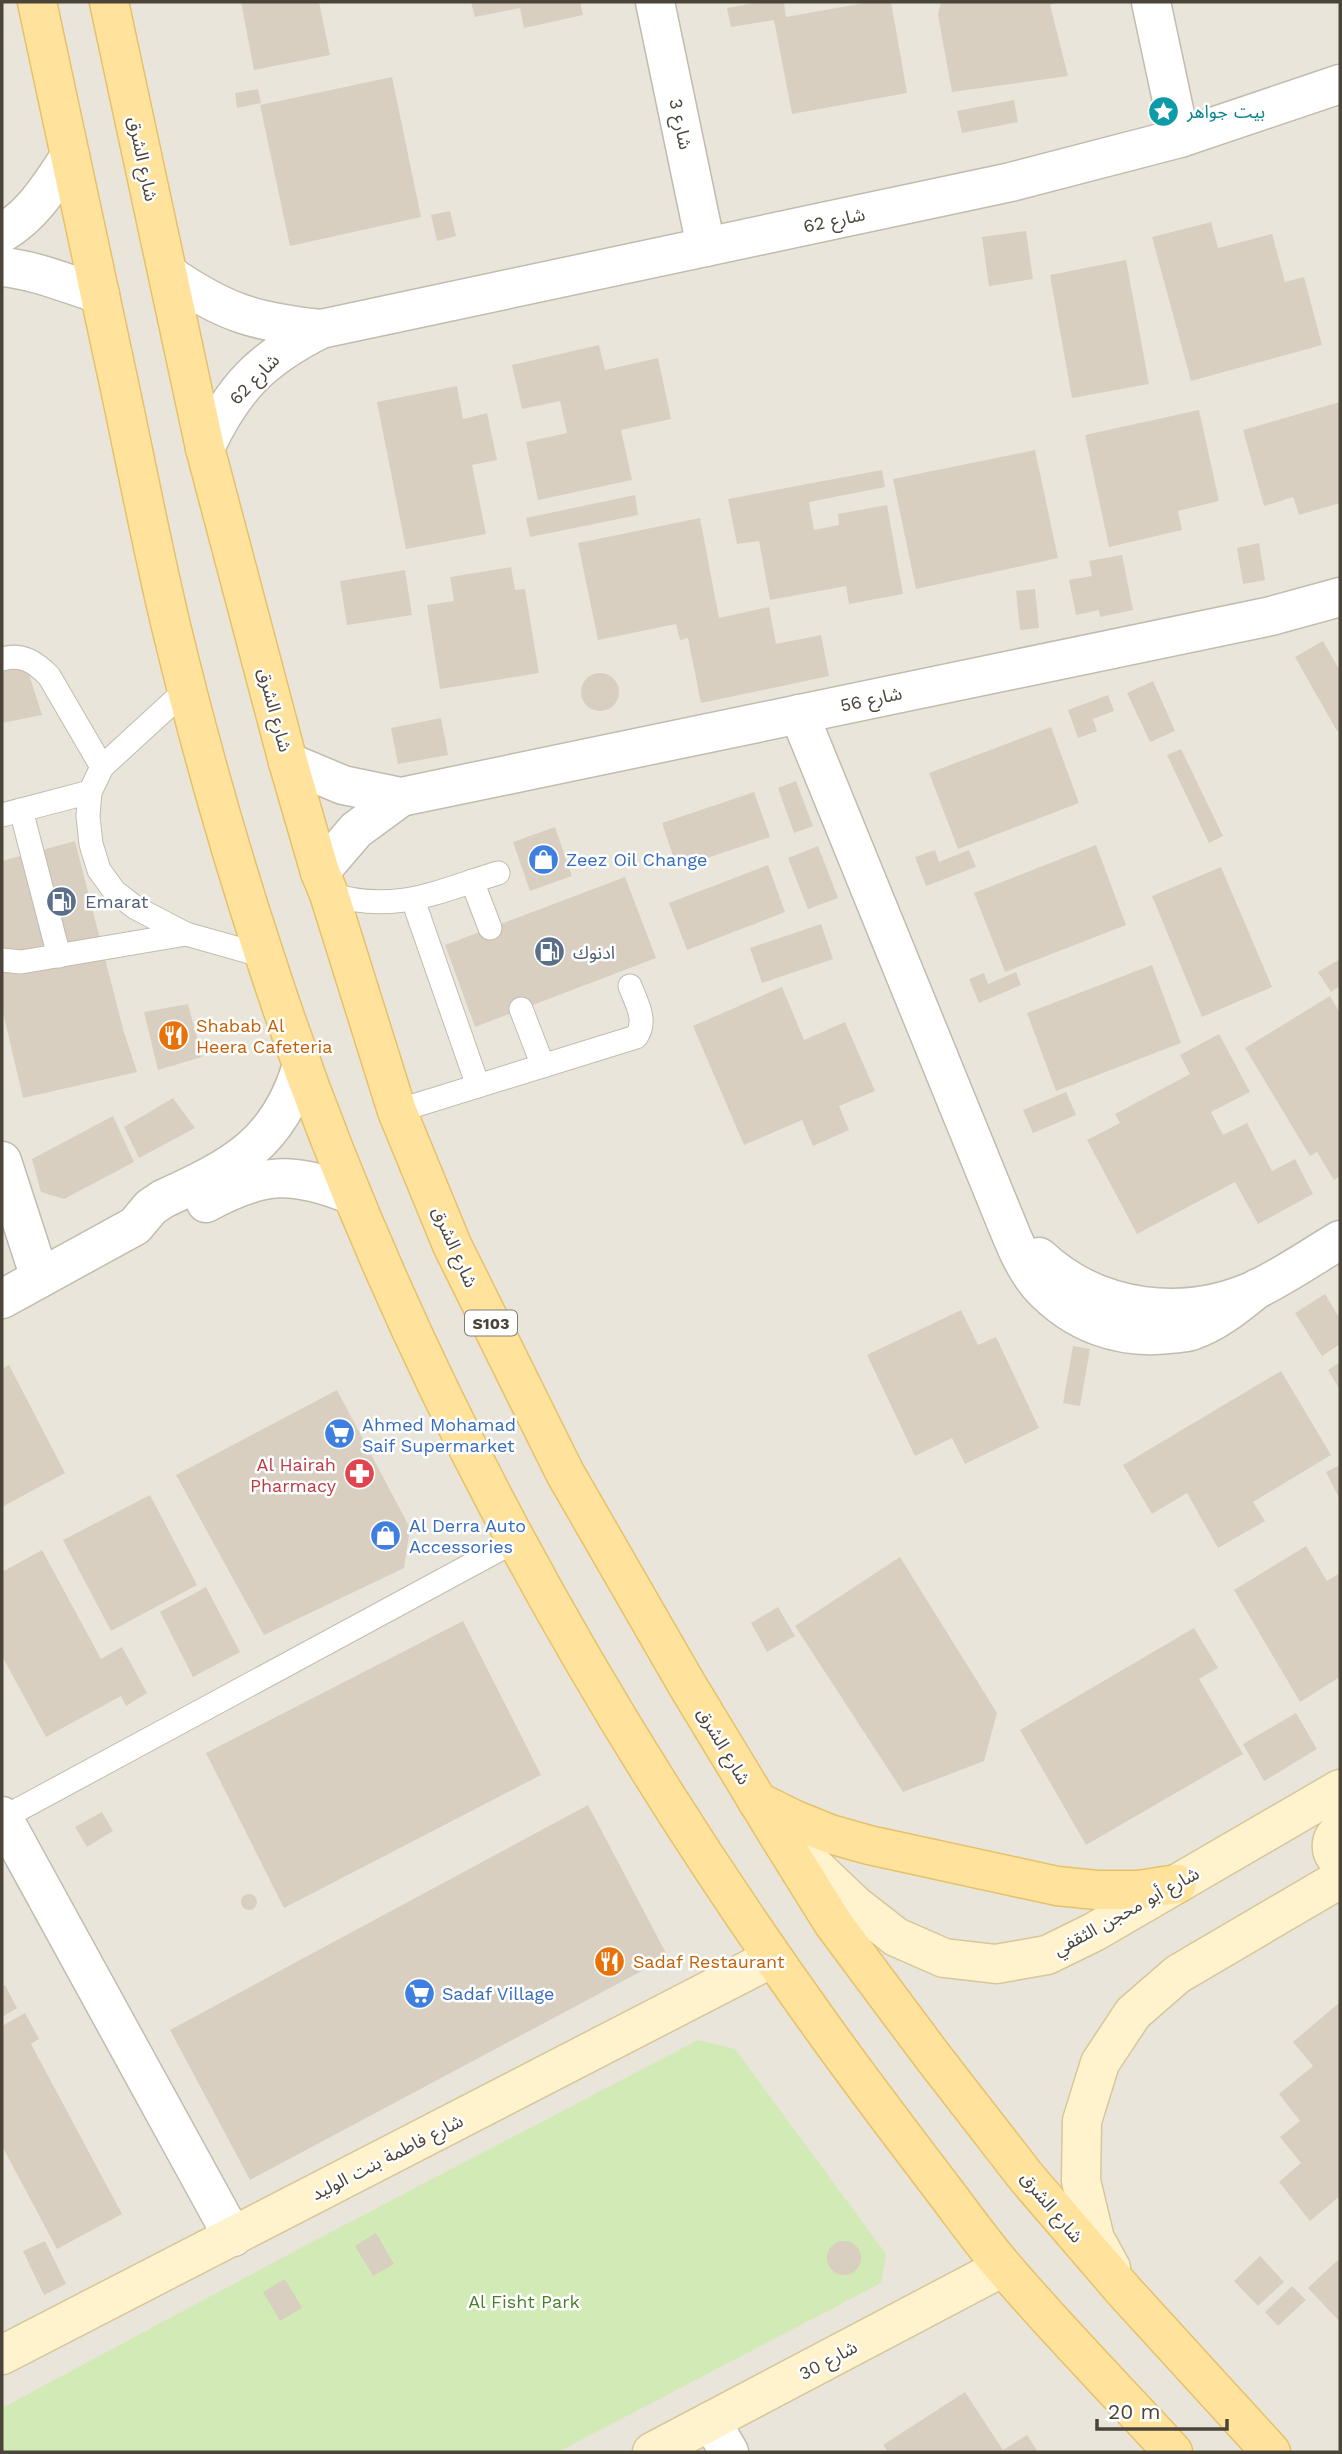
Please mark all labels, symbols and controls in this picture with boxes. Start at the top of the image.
place icon: بيت جواهر [1147,94,1181,128]
street label: شارع 3 [661,97,697,152]
place label: بيت جواهر [1186,101,1265,123]
street label: شارع الشرق [120,115,162,204]
street label: شارع 62 [801,203,868,241]
street label: شارع 62 [225,349,286,412]
street label: شارع الشرق [250,666,296,755]
street label: شارع 56 [838,682,905,720]
shop icon: Zeez Oil Change [526,842,560,876]
place label: Zeez Oil Change [566,849,707,870]
fuel station icon: Emarat [45,884,79,918]
place label: Emarat [85,891,149,912]
fuel station icon: ادنوك [533,935,567,969]
place label: ادنوك [573,942,615,964]
place label: Shabab Al Heera Cafeteria [196,1015,332,1057]
restaurant icon: Shabab Al Heera Cafeteria [156,1018,190,1052]
street label: شارع الشرق [424,1203,482,1292]
road number: S103 [465,1310,517,1336]
place label: Ahmed Mohamad Saif Supermarket [362,1414,516,1456]
supermarket icon: Ahmed Mohamad Saif Supermarket [322,1417,356,1451]
place label: Al Hairah Pharmacy [250,1454,337,1496]
pharmacy icon: Al Hairah Pharmacy [342,1457,376,1491]
place label: Al Derra Auto Accessories [409,1515,526,1557]
shop icon: Al Derra Auto Accessories [369,1518,403,1552]
street label: شارع الشرق [689,1704,755,1790]
street label: شارع أبو محجن الثقفي [1049,1862,1204,1963]
restaurant icon: Sadaf Restaurant [593,1944,627,1978]
place label: Sadaf Restaurant [633,1951,785,1972]
supermarket icon: Sadaf Village [402,1976,436,2010]
place label: Sadaf Village [442,1983,554,2004]
street label: شارع فاطمة بنت الوليد [308,2110,468,2208]
street label: شارع الشرق [1013,2167,1088,2249]
park label: Al Fisht Park [468,2291,580,2312]
street label: شارع 30 [795,2336,863,2388]
scale bar [1097,2388,1226,2432]
text: 20 m [1108,2399,1160,2424]

